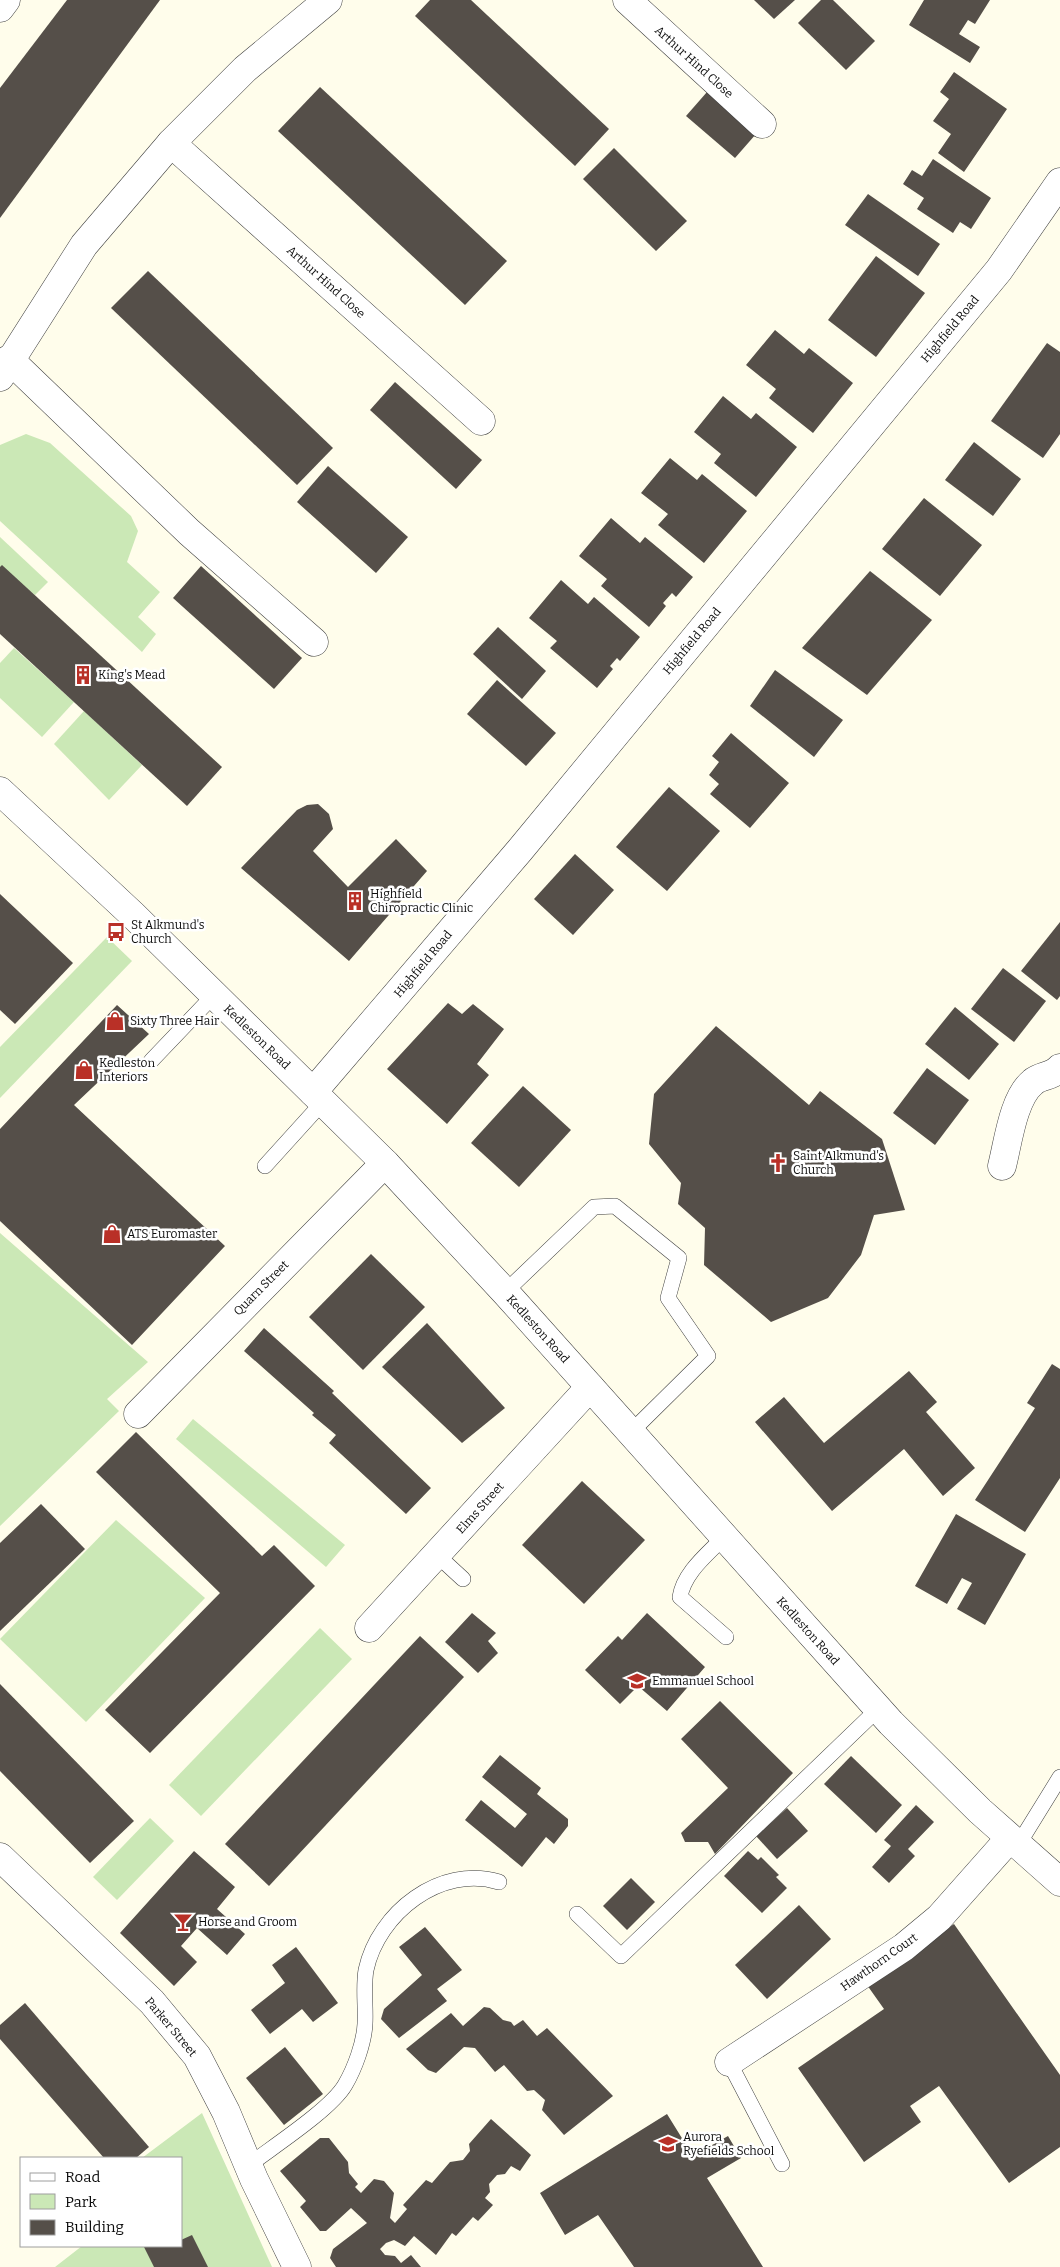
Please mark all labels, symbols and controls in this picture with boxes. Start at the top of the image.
street label: Arthur Hind Close [652,23,736,101]
street label: Arthur Hind Close [284,243,368,321]
street label: Highfield Road [918,293,982,365]
street label: Highfield Road [660,605,724,677]
building icon: King's Mead [72,664,94,686]
place label: King's Mead [98,668,165,682]
place label: Highfield Chiropractic Clinic [370,887,473,915]
building icon: Highfield Chiropractic Clinic [344,890,366,912]
place label: St Alkmund's Church [131,918,205,946]
bus stop icon: St Alkmund's Church [105,921,127,943]
street label: Highfield Road [391,928,455,1000]
street label: Kedleston Road [221,1002,293,1072]
shop icon: Sixty Three Hair [104,1010,126,1032]
place label: Sixty Three Hair [130,1014,220,1028]
place label: Kedleston Interiors [99,1056,156,1084]
shop icon: Kedleston Interiors [73,1059,95,1081]
place label: Saint Alkmund's Church [793,1149,884,1177]
church icon: Saint Alkmund's Church [767,1152,789,1174]
shop icon: ATS Euromaster [101,1223,123,1245]
place label: ATS Euromaster [127,1227,218,1241]
street label: Quarn Street [231,1257,292,1318]
street label: Kedleston Road [504,1292,572,1366]
street label: Elms Street [453,1479,507,1537]
street label: Kedleston Road [774,1594,842,1668]
school or university icon: Emmanuel School [626,1670,648,1692]
place label: Emmanuel School [652,1674,754,1688]
bar icon: Horse and Groom [172,1911,194,1933]
place label: Horse and Groom [198,1915,297,1929]
street label: Hawthorn Court [838,1930,921,1994]
street label: Parker Street [142,1995,200,2060]
place label: Aurora Ryefields School [683,2130,775,2158]
school or university icon: Aurora Ryefields School [657,2133,679,2155]
legend [20,2157,182,2247]
text: Road [65,2168,100,2186]
text: Park [65,2193,97,2211]
text: Building [65,2218,124,2236]

